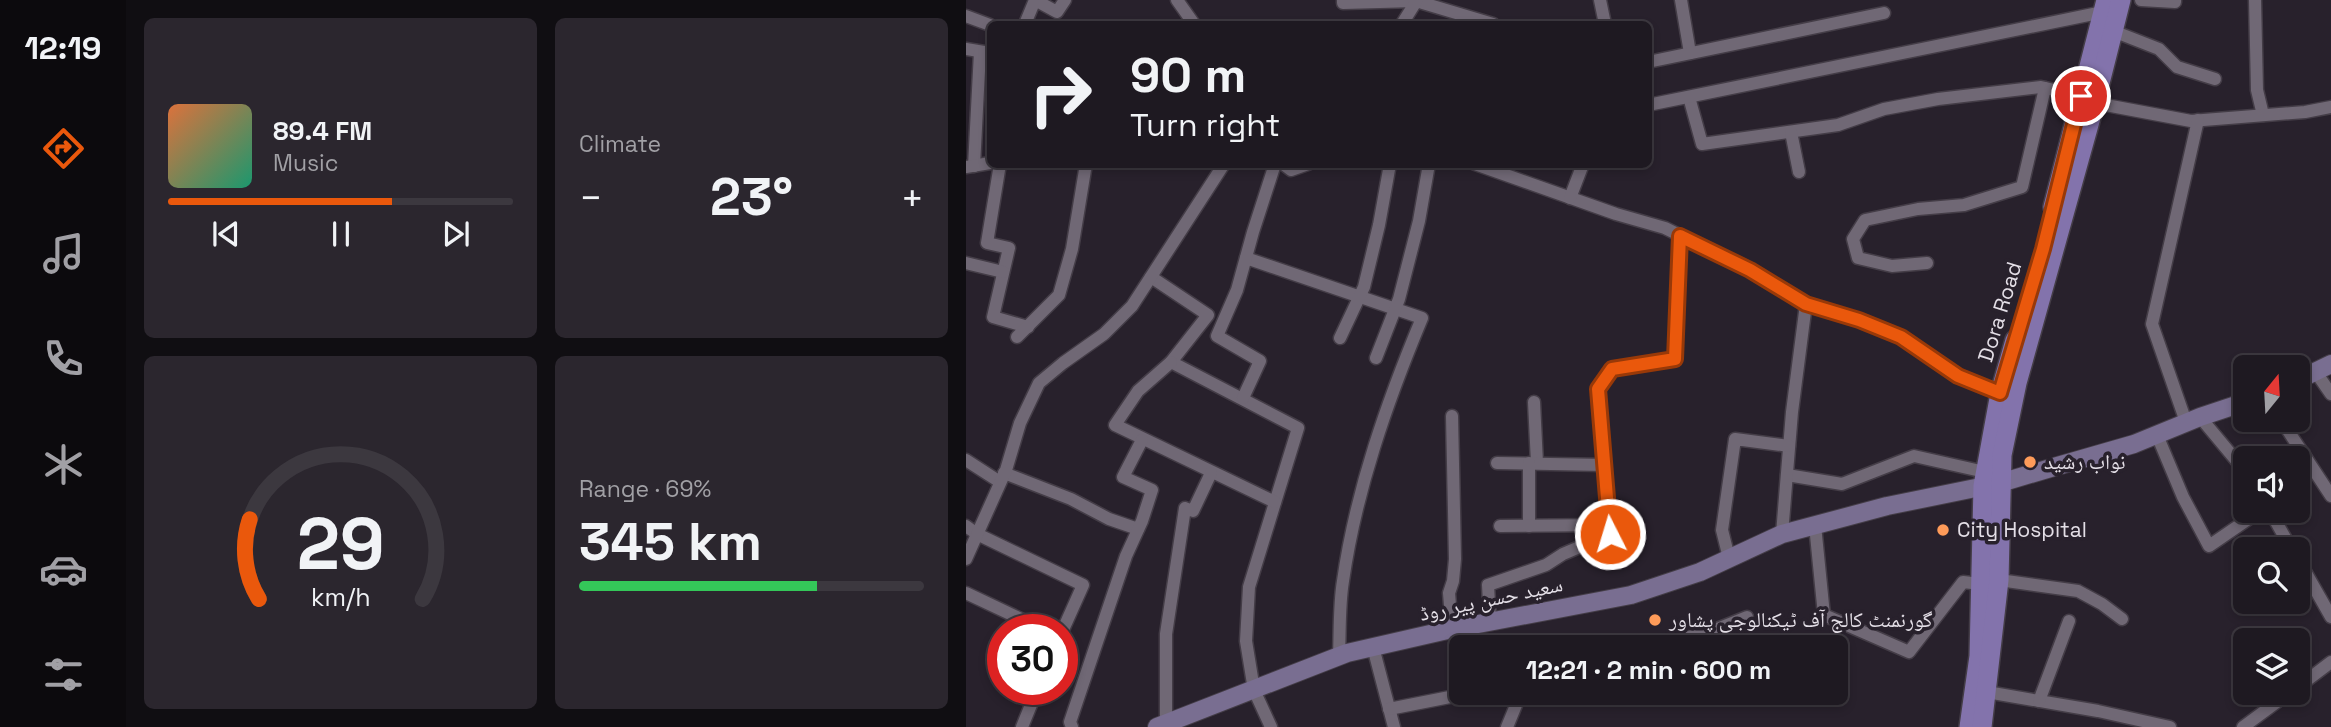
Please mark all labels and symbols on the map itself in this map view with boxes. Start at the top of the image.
pin [2051,66,2111,126]
street label: Dora Road [1971,258,2028,365]
north arrow [2233,355,2310,432]
place label: نواب رشید [2044,448,2126,475]
marker: نواب رشید [2022,454,2038,470]
position arrow [1573,497,1647,571]
place label: City Hospital [1957,516,2087,543]
marker: City Hospital [1935,522,1951,538]
street label: سعید حسن پیر روڈ [1417,570,1565,627]
place label: گورنمنٹ کالج آف ٹیکنالوجی پشاور [1668,606,1933,633]
marker: گورنمنٹ کالج آف ٹیکنالوجی پشاور [1647,612,1663,628]
speed limit sign: 30 [987,614,1078,705]

